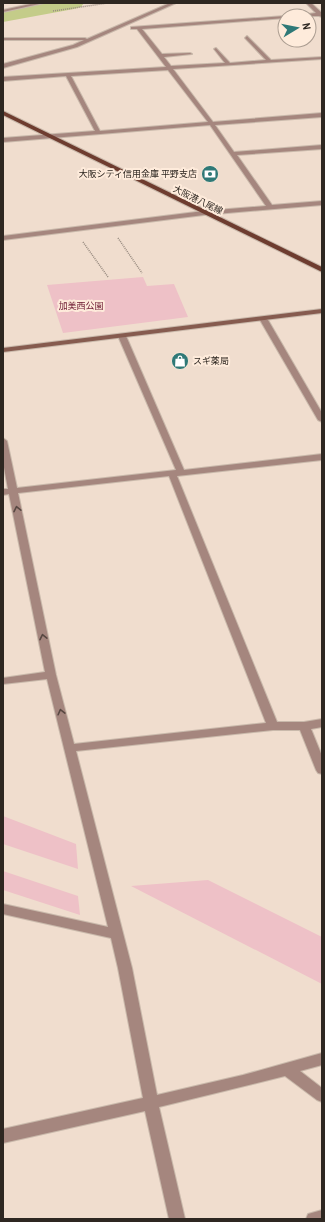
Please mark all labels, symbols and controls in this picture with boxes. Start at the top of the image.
north arrow [277,8,317,48]
text: N [299,22,314,31]
bank icon: 大阪シティ信用金庫 平野支店 [200,164,220,184]
place label: 大阪シティ信用金庫 平野支店 [78,168,197,180]
street label: 大阪港八尾線 [171,183,226,218]
park label: 加美西公園 [58,300,104,312]
shop icon: スギ薬局 [170,351,190,371]
place label: スギ薬局 [193,355,229,367]
one-way arrow [13,506,21,512]
one-way arrow [40,633,48,640]
one-way arrow [57,708,65,715]

